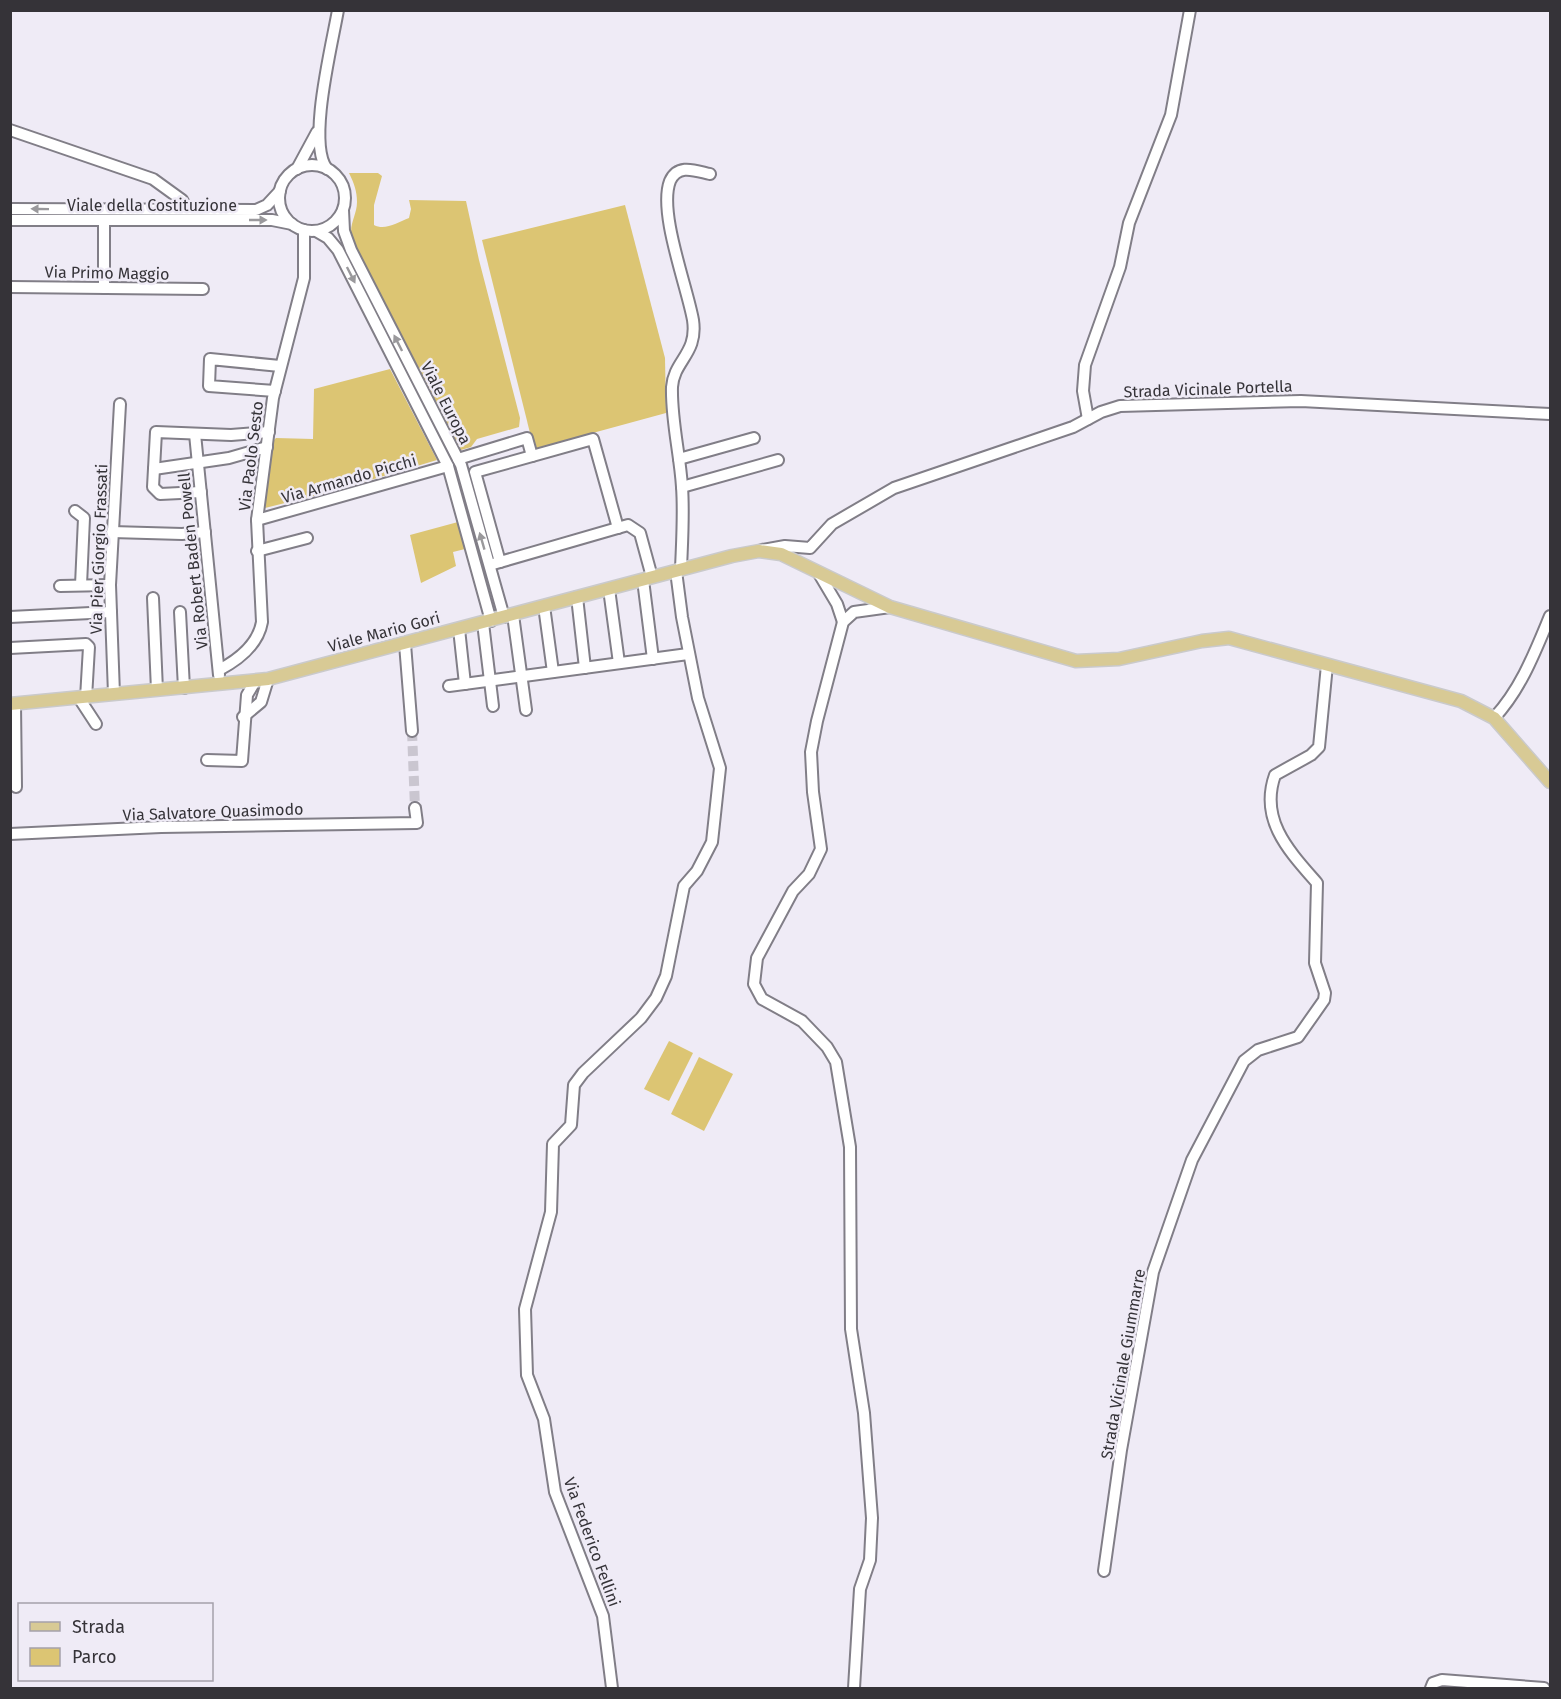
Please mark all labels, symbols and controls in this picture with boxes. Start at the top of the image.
street label: Viale della Costituzione [67,196,237,215]
one-way arrow [30,204,49,214]
one-way arrow [248,215,267,225]
street label: Via Primo Maggio [44,262,170,284]
one-way arrow [346,267,356,284]
one-way arrow [393,334,403,351]
street label: Viale Europa [417,358,475,448]
street label: Strada Vicinale Portella [1123,377,1293,401]
street label: Via Paolo Sesto [235,400,267,512]
street label: Via Armando Picchi [279,451,419,507]
street label: Via Pier Giorgio Frassati [87,463,111,635]
street label: Via Robert Baden Powell [174,471,212,650]
one-way arrow [477,532,486,550]
street label: Viale Mario Gori [326,608,442,656]
street label: Via Salvatore Quasimodo [122,799,304,825]
street label: Strada Vicinale Giummarre [1097,1267,1149,1461]
street label: Via Federico Fellini [560,1475,624,1609]
legend [18,1603,213,1681]
text: Strada [72,1616,125,1638]
text: Parco [72,1646,116,1668]

